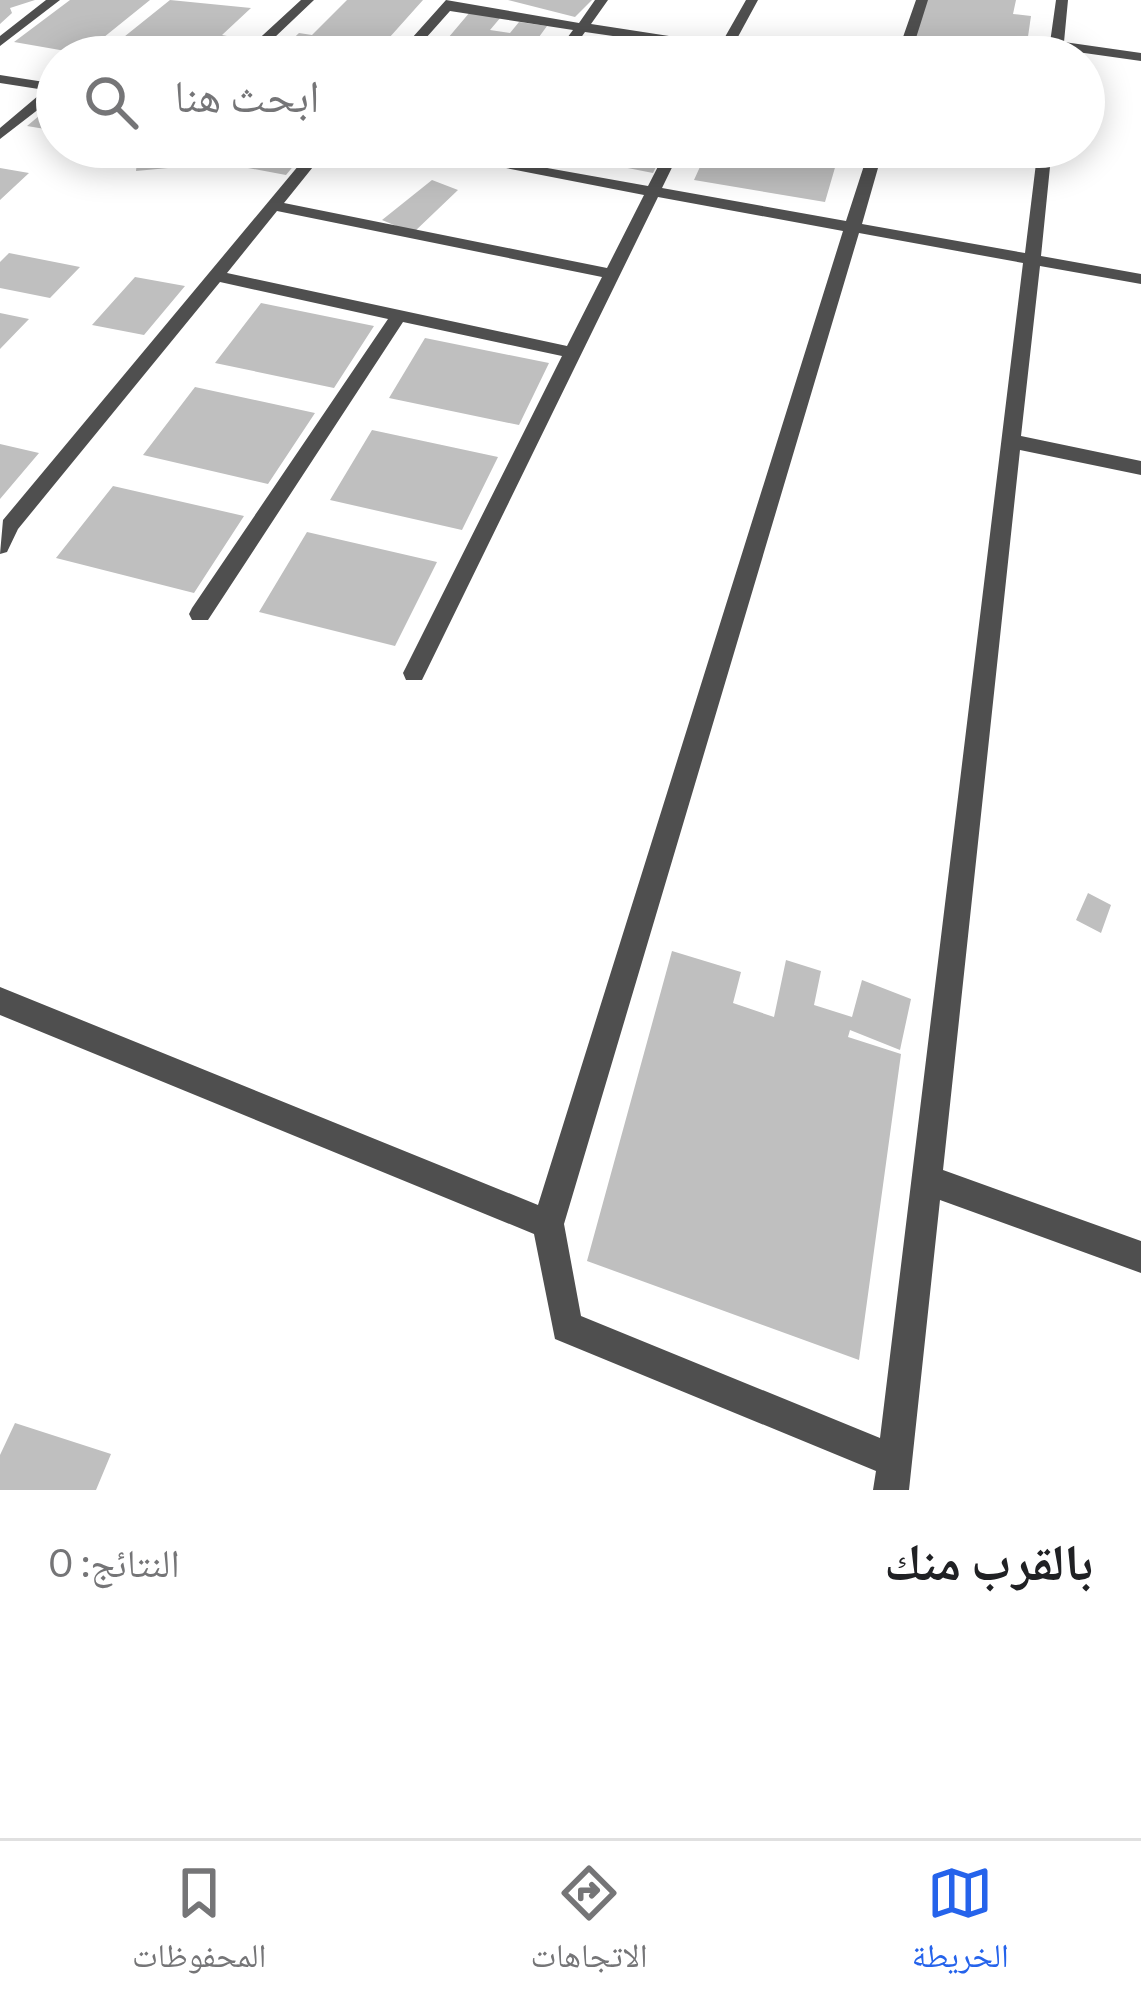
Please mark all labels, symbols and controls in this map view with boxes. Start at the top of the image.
search box [36,36,1105,168]
text: ابحث هنا [174,66,320,121]
icon: search [78,69,144,135]
text: بالقرب منك [884,1528,1093,1591]
text: النتائج: 0 [48,1537,180,1585]
tab: المحفوظات [132,1860,266,1988]
tab: الاتجاهات [530,1860,648,1988]
tab: الخريطة [912,1860,1009,1988]

